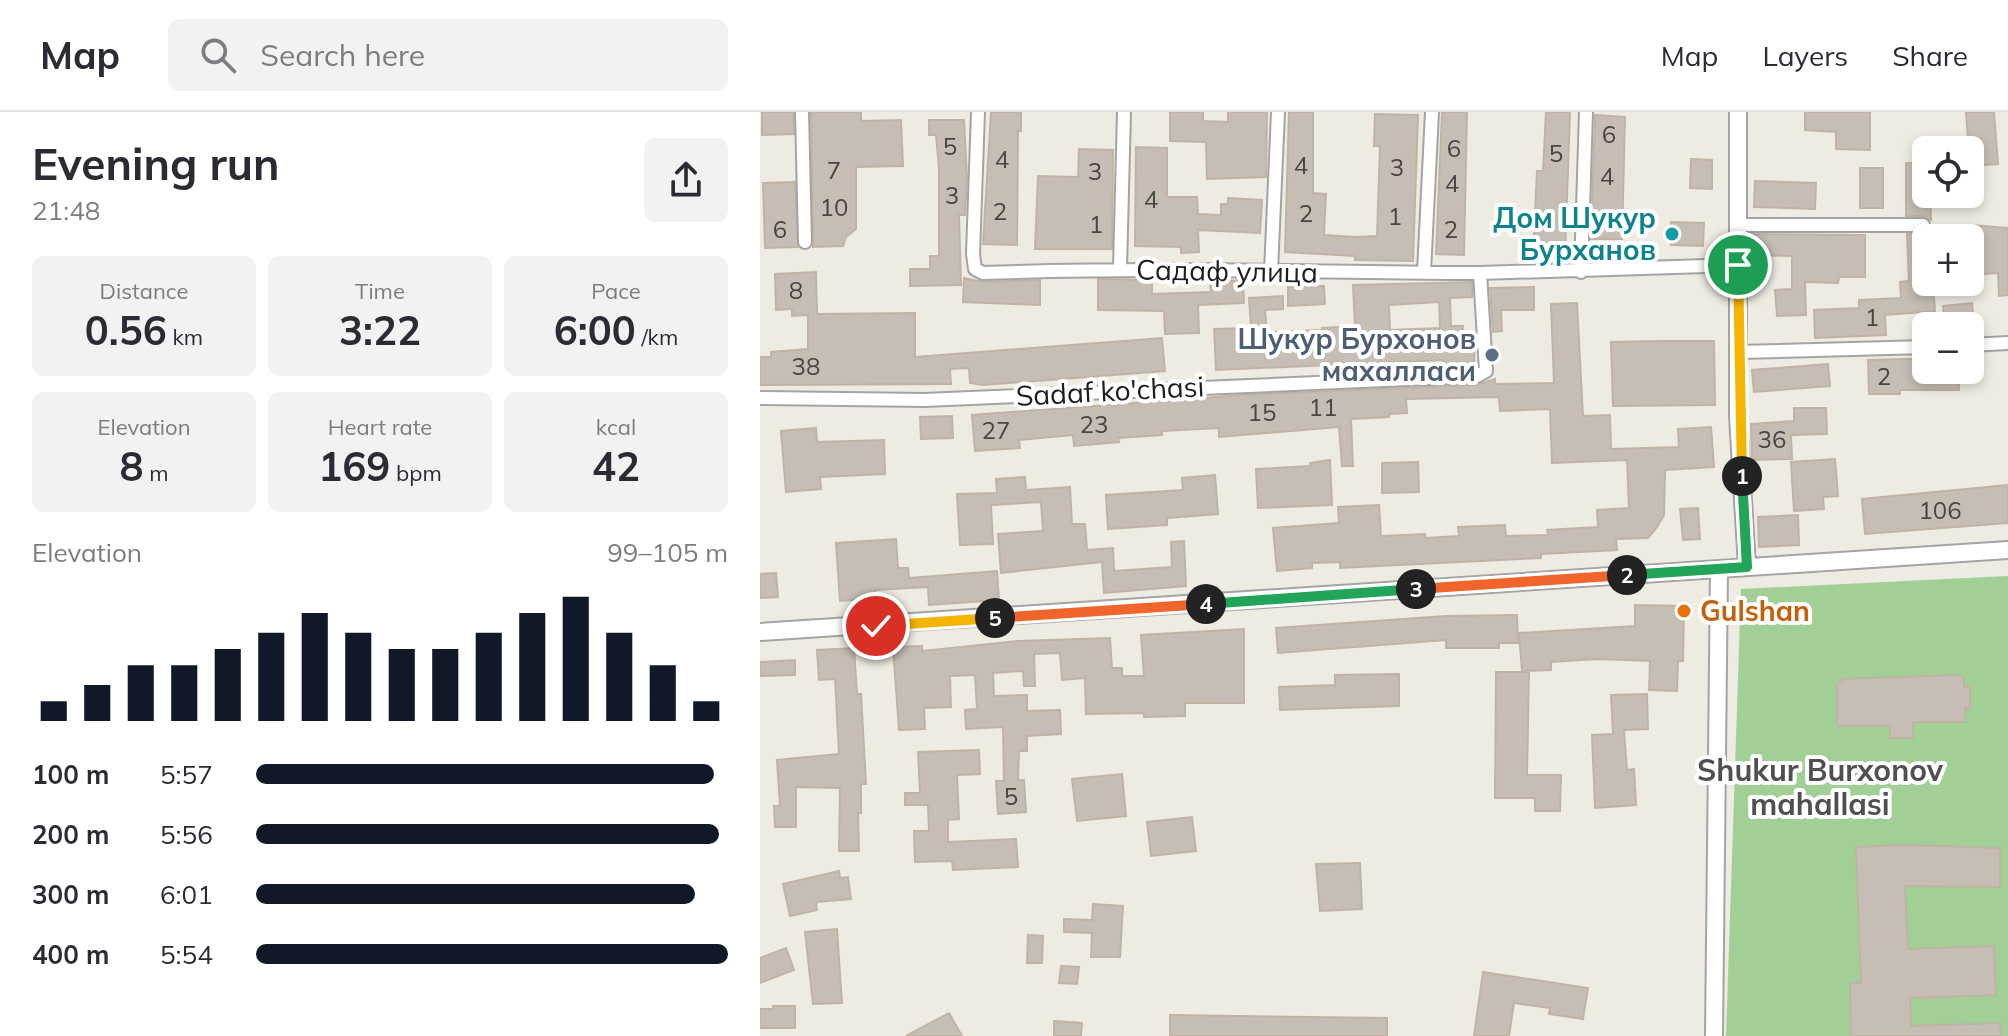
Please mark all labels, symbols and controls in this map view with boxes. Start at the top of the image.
search box [168,19,728,91]
text: Map [40,31,120,79]
icon: search [196,33,240,77]
text: Search here [260,36,425,74]
text: Map [1661,38,1718,73]
text: Layers [1762,38,1848,73]
text: Share [1892,38,1968,73]
house number: 6 [1602,119,1616,149]
house number: 5 [943,131,957,161]
house number: 6 [1447,133,1461,163]
text: Evening run [32,136,279,191]
map controls [1912,136,1984,384]
button: locate [1912,136,1984,208]
button: share [644,138,728,222]
house number: 5 [1549,138,1563,168]
house number: 4 [995,144,1009,174]
house number: 4 [1294,150,1308,180]
house number: 3 [1390,152,1404,182]
house number: 7 [827,155,841,185]
house number: 3 [1088,156,1102,186]
house number: 4 [1600,161,1614,191]
house number: 4 [1445,168,1459,198]
house number: 3 [945,180,959,210]
house number: 4 [1144,184,1158,214]
house number: 10 [820,192,848,222]
text: 21:48 [32,194,100,227]
house number: 2 [993,196,1007,226]
house number: 2 [1299,198,1313,228]
place label: Дом Шукур Бурханов [1493,200,1656,267]
house number: 1 [1388,201,1402,231]
house number: 1 [1089,209,1103,239]
house number: 6 [773,214,787,244]
house number: 2 [1444,214,1458,244]
button: + [1912,224,1984,296]
marker: Дом Шукур Бурханов [1663,225,1681,243]
pin [1704,231,1772,299]
icon: arrive [1716,243,1760,287]
street label: Садаф улица [1136,251,1318,290]
house number: 8 [789,275,803,305]
text: Distance [100,277,188,305]
text: Time [355,277,405,305]
text: Pace [591,277,641,305]
house number: 1 [1865,302,1879,332]
text: 0.56 [85,305,167,355]
text: 3:22 [339,305,421,355]
text: 6:00 [554,305,636,355]
button: − [1912,312,1984,384]
place label: Шукур Бурхонов махалласи [1237,321,1476,388]
text: km [167,323,203,351]
text: /km [636,323,678,351]
marker: Шукур Бурхонов махалласи [1483,346,1501,364]
house number: 38 [792,351,820,381]
house number: 2 [1877,361,1891,391]
street label: Sadaf ko'chasi [1015,368,1205,413]
house number: 11 [1309,392,1337,422]
house number: 15 [1248,397,1276,427]
house number: 23 [1080,409,1108,439]
text: Elevation [97,413,191,441]
text: Heart rate [328,413,432,441]
text: kcal [596,413,636,441]
house number: 27 [982,415,1010,445]
house number: 36 [1758,424,1786,454]
text: 8 [119,441,143,491]
text: 169 [318,441,390,491]
text: 42 [592,441,640,491]
pin: 1 [1722,456,1762,496]
text: m [143,459,169,487]
text: bpm [390,459,442,487]
text: 1 [1735,462,1749,490]
house number: 106 [1918,495,1962,525]
text: Elevation [32,536,142,569]
text: 99–105 m [607,536,728,569]
pin: 2 [1607,555,1647,595]
text: 2 [1620,561,1634,589]
pin: 3 [1396,569,1436,609]
text: 3 [1409,575,1423,603]
pin: 4 [1186,584,1226,624]
text: 4 [1199,590,1213,618]
pin [842,592,910,660]
place label: Gulshan [1700,593,1810,628]
pin: 5 [975,598,1015,638]
marker: Gulshan [1675,602,1693,620]
icon: check [854,604,898,648]
text: 5 [988,604,1002,632]
district label: Shukur Burxonov mahallasi [1697,751,1944,823]
text: 100 m [32,758,109,791]
text: 5:57 [160,758,213,791]
house number: 5 [1004,781,1018,811]
text: 200 m [32,818,109,851]
text: 5:56 [160,818,213,851]
text: 300 m [32,878,109,911]
text: 6:01 [160,878,213,911]
text: 400 m [32,938,109,971]
text: 5:54 [160,938,213,971]

